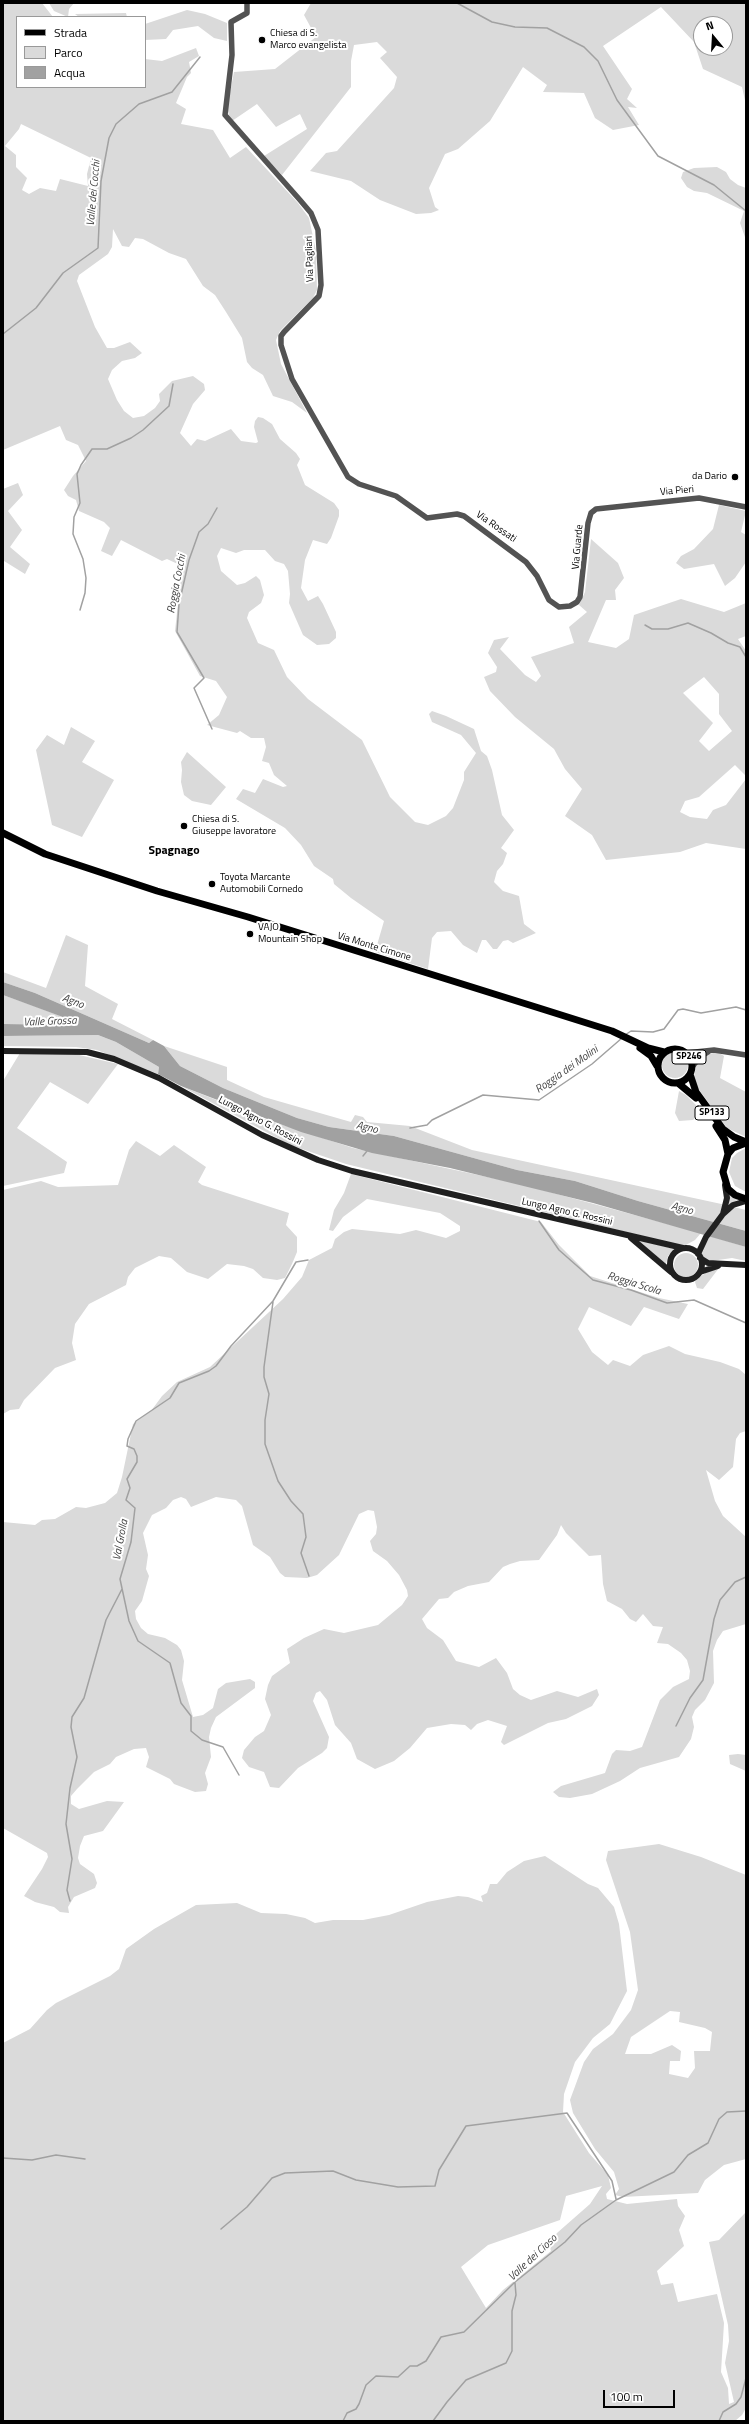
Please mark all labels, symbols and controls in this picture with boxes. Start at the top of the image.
legend [16,16,146,88]
north arrow [693,16,733,56]
text: N [704,17,716,34]
text: Strada [54,23,87,42]
place label: Chiesa di S. Marco evangelista [270,28,346,52]
marker: Chiesa di S. Marco evangelista [257,35,267,45]
text: Parco [54,43,83,62]
text: Acqua [54,63,85,82]
water label: Valle dei Cocchi [85,160,103,226]
street label: Via Pagliari [303,236,317,282]
place label: da Dario [692,471,727,483]
marker: da Dario [730,472,740,482]
street label: Via Pieri [660,484,694,498]
street label: Via Rossati [473,509,519,545]
street label: Via Guarde [570,524,586,570]
water label: Roggia Cocchi [165,554,189,614]
place label: Chiesa di S. Giuseppe lavoratore [192,814,276,838]
marker: Chiesa di S. Giuseppe lavoratore [179,821,189,831]
district label: Spagnago [148,844,200,858]
place label: Toyota Marcante Automobili Cornedo [220,872,303,896]
marker: Toyota Marcante Automobili Cornedo [207,879,217,889]
place label: VAJO Mountain Shop [258,922,322,946]
marker: VAJO Mountain Shop [245,929,255,939]
street label: Via Monte Cimone [336,930,412,964]
water label: Agno [60,992,86,1012]
water label: Valle Grossa [23,1014,77,1030]
water label: Roggia dei Molini [533,1043,601,1097]
road number: SP246 [672,1050,706,1064]
street label: Lungo Agno G. Rossini [216,1094,304,1148]
road number: SP133 [695,1106,729,1120]
water label: Agno [355,1119,379,1137]
street label: Lungo Agno G. Rossini [520,1196,614,1228]
water label: Agno [670,1200,694,1218]
water label: Roggia Scola [606,1270,662,1298]
water label: Val Grolla [111,1519,131,1561]
water label: Valle dei Cioso [506,2232,560,2284]
scale bar [605,2382,677,2408]
text: 100 m [610,2387,643,2406]

